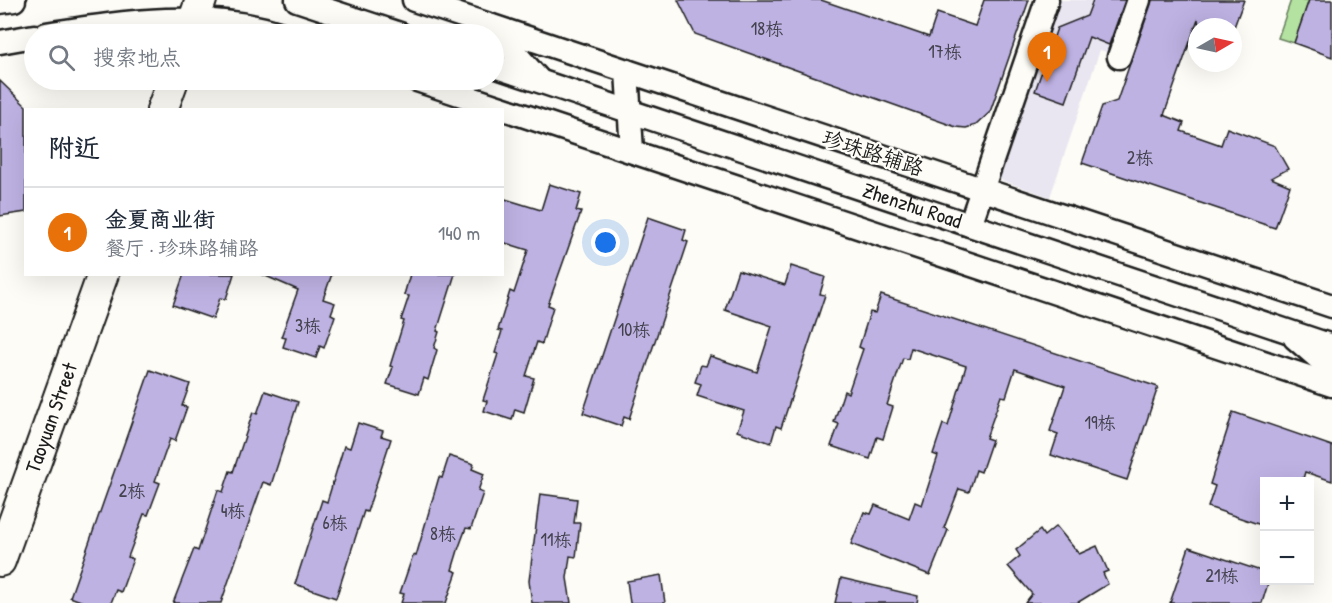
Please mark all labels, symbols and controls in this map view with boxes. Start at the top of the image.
house number: 18栋 [751,16,783,41]
north arrow [1188,18,1242,72]
search box [24,24,504,90]
pin: 1 [1028,32,1066,82]
house number: 17栋 [928,39,962,64]
icon: search [45,41,78,74]
text: 搜索地点 [93,42,181,72]
street label: 珍珠路辅路 [819,123,928,183]
text: 附近 [48,130,100,165]
house number: 2栋 [1127,145,1153,170]
street label: Zhenzhu Road [859,175,966,235]
text: 金夏商业街 [105,204,215,234]
text: 1 [64,219,71,246]
text: 140 m [438,219,480,246]
your location [591,228,620,257]
text: 餐厅 · 珍珠路辅路 [105,234,258,261]
house number: 3栋 [295,313,321,338]
house number: 10栋 [618,317,650,342]
street label: Taoyuan Street [18,358,84,477]
house number: 19栋 [1084,410,1116,435]
map controls [1260,477,1314,585]
button: + [1260,477,1314,531]
house number: 2栋 [119,478,145,503]
house number: 4栋 [221,498,245,523]
house number: 6栋 [322,510,348,535]
house number: 8栋 [430,521,456,546]
house number: 11栋 [540,527,572,552]
button: − [1260,531,1314,585]
house number: 21栋 [1206,563,1238,588]

